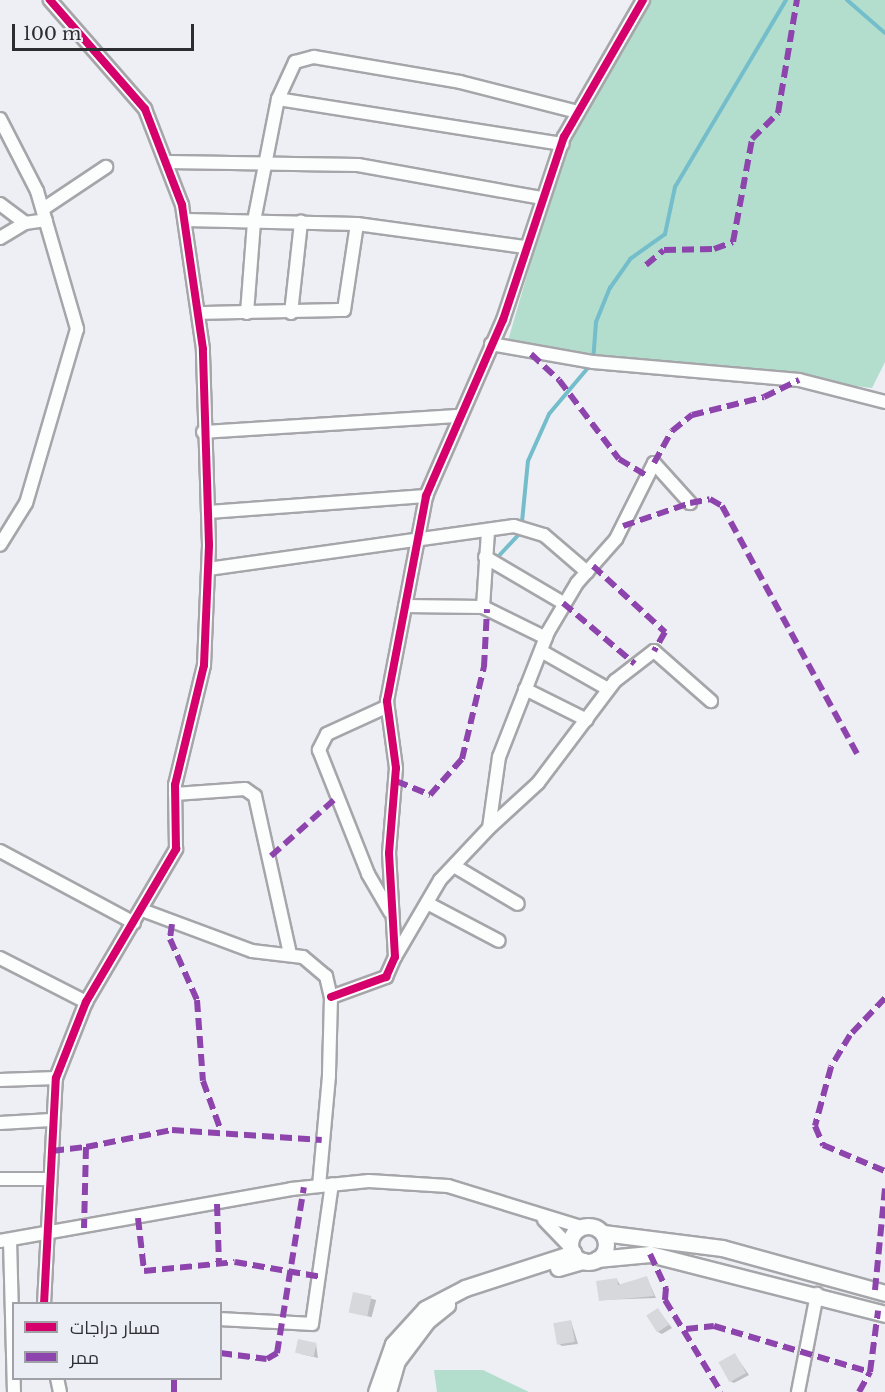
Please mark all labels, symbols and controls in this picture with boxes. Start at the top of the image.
scale bar [15,12,196,50]
text: 100 m [23,23,81,45]
legend [12,1302,222,1380]
text: مسار دراجات [70,1317,160,1339]
text: ممر [70,1347,99,1369]

